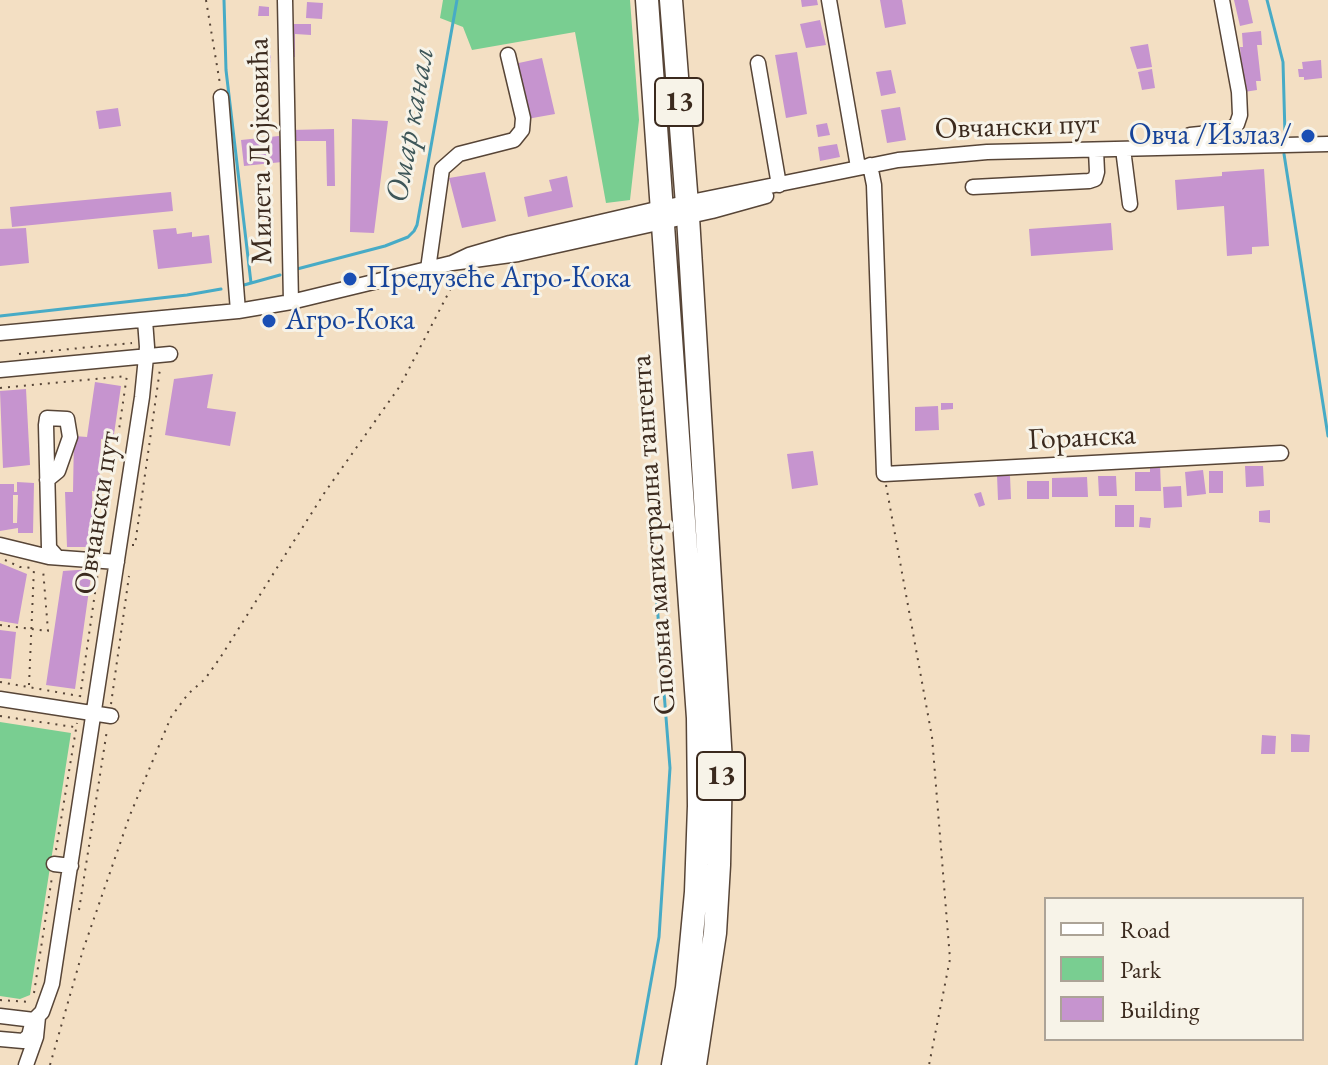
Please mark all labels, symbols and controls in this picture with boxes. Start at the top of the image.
street label: Милета Лојковића [241,37,281,265]
water label: Омар канал [378,44,444,206]
road number: 13 [655,78,703,126]
street label: Овчански пут [934,106,1100,148]
place label: Овча /Излаз/ [1129,118,1292,154]
marker: Овча /Излаз/ [1299,127,1317,145]
place label: Предузеће Агро-Кока [366,261,631,297]
marker: Предузеће Агро-Кока [341,270,359,288]
place label: Агро-Кока [285,303,415,339]
marker: Агро-Кока [260,312,278,330]
street label: Спољна магистрална тангента [623,354,685,716]
street label: Горанска [1027,417,1137,459]
street label: Овчански пут [67,429,129,597]
road number: 13 [697,752,745,800]
legend [1044,897,1304,1041]
text: Road [1120,914,1170,945]
text: Park [1120,954,1161,985]
text: Building [1120,994,1200,1025]

